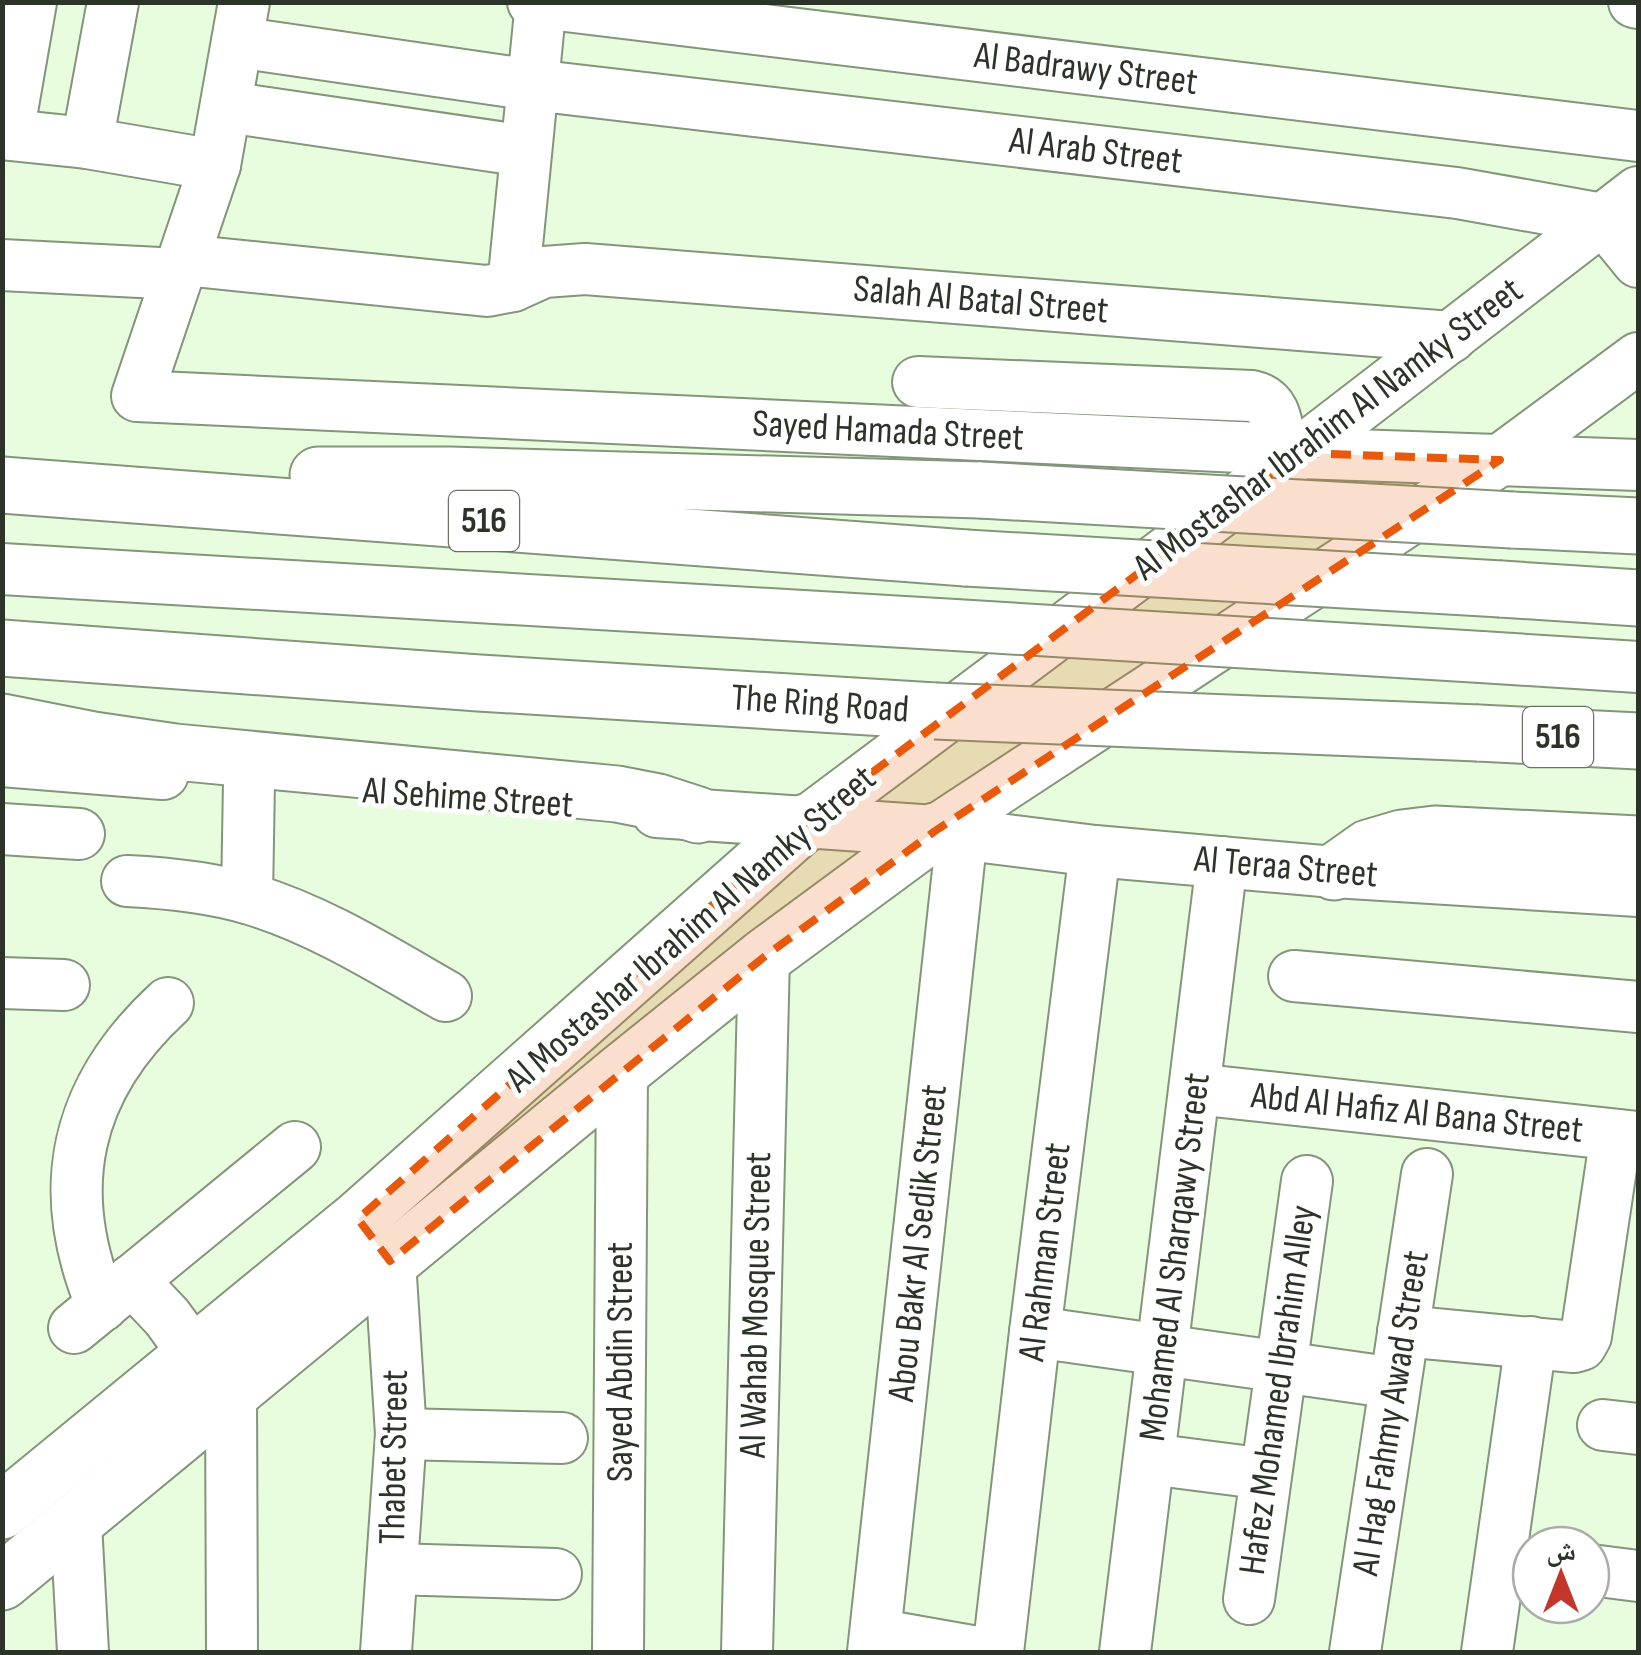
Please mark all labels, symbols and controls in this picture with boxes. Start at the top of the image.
street label: Al Badrawy Street [971,33,1200,105]
street label: Al Arab Street [1006,118,1185,184]
street label: Salah Al Batal Street [852,266,1110,334]
street label: Al Mostashar Ibrahim Al Namky Street [1124,268,1531,591]
street label: Sayed Hamada Street [751,401,1025,461]
road number: 516 [449,491,519,551]
street label: The Ring Road [730,675,910,733]
road number: 516 [1523,707,1593,767]
street label: Al Mostashar Ibrahim Al Namky Street [496,756,885,1103]
street label: Al Sehime Street [360,768,575,828]
street label: Al Teraa Street [1191,836,1380,897]
street label: Mohamed Al Sharqawy Street [1130,1070,1220,1444]
street label: Abd Al Hafiz Al Bana Street [1248,1073,1585,1153]
street label: Abou Bakr Al Sedik Street [879,1082,957,1405]
street label: Al Rahman Street [1009,1140,1081,1365]
street label: Al Wahab Mosque Street [731,1152,781,1459]
street label: Hafez Mohamed Ibrahim Alley [1230,1202,1326,1578]
street label: Sayed Abdin Street [598,1242,643,1482]
street label: Al Hag Fahmy Awad Street [1343,1248,1439,1579]
street label: Thabet Street [370,1369,418,1545]
north arrow [1511,1525,1611,1625]
text: ش [1546,1535,1576,1568]

